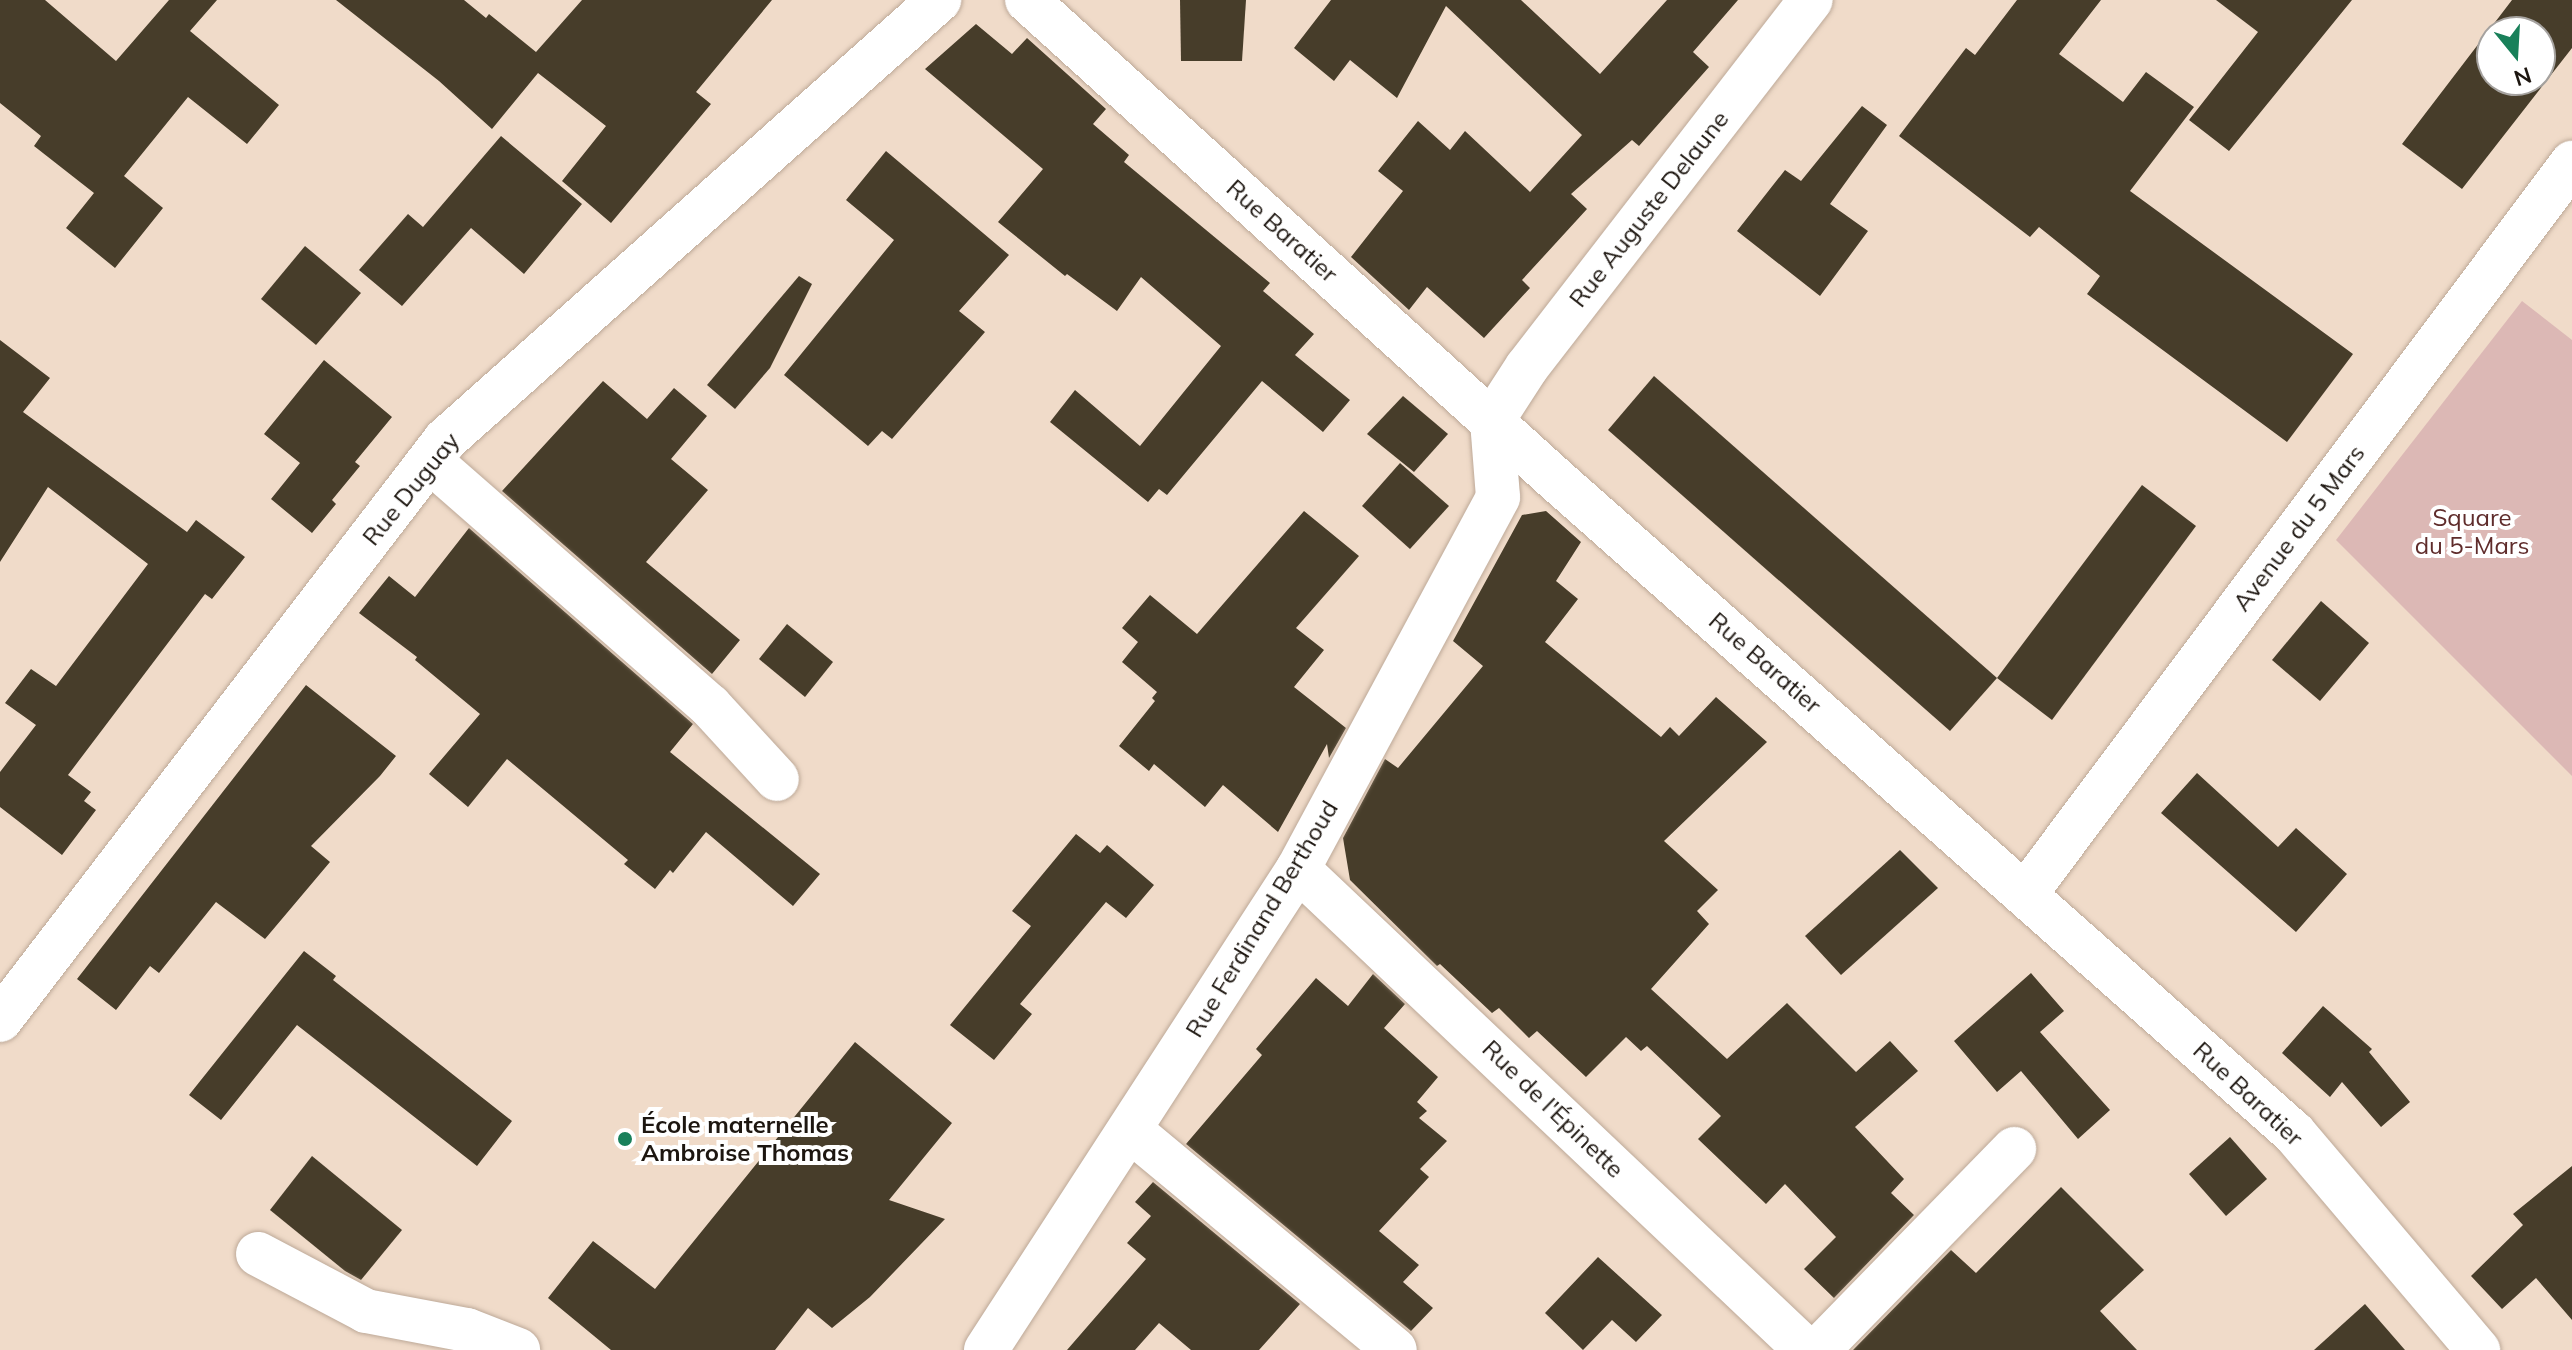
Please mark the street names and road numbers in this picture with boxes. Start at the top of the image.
street label: Rue Auguste Delaune [1563,105,1735,313]
street label: Rue Baratier [1221,174,1343,288]
street label: Rue Duguay [357,427,465,551]
street label: Avenue du 5 Mars [2227,439,2371,617]
street label: Rue Baratier [1703,606,1827,720]
street label: Rue Ferdinand Berthoud [1180,795,1344,1043]
street label: Rue de l'Épinette [1476,1034,1630,1184]
street label: Rue Baratier [2187,1036,2309,1152]

